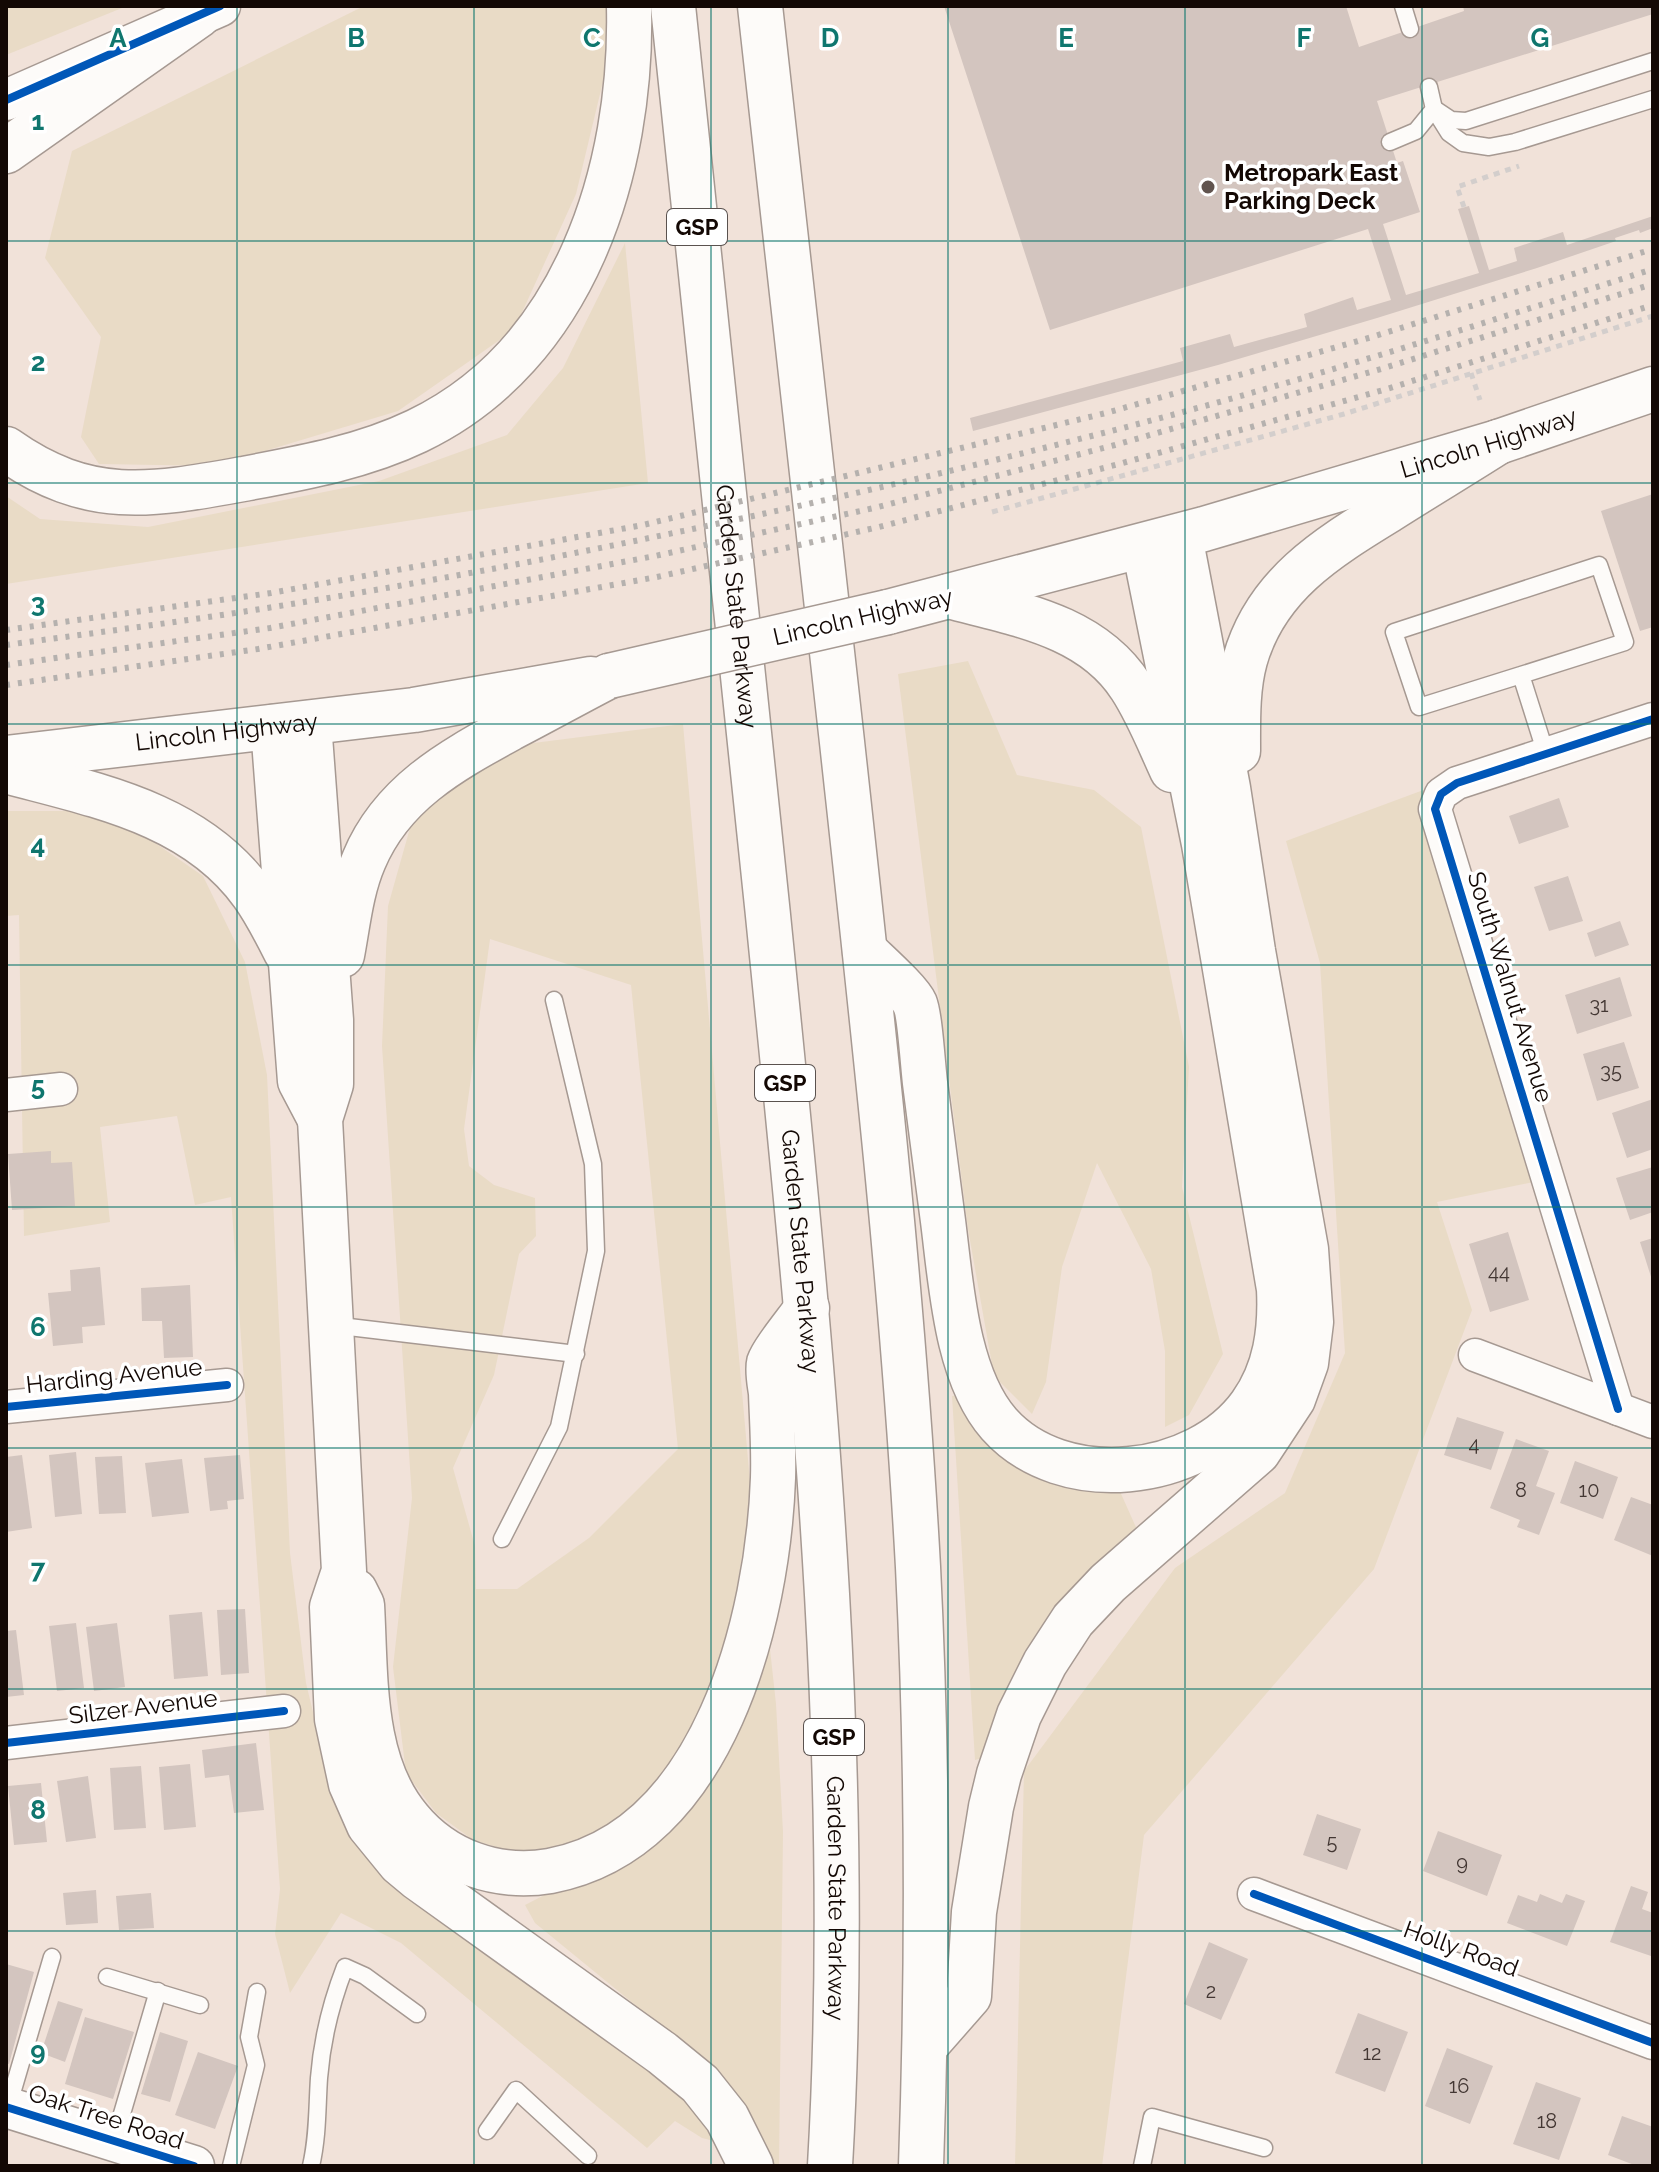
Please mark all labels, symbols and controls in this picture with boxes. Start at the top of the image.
text: A [109,23,127,53]
text: B [347,23,365,53]
text: C [583,23,601,53]
text: D [821,23,839,53]
text: E [1058,23,1074,53]
text: F [1297,23,1312,53]
text: G [1531,23,1549,53]
text: 1 [32,106,45,136]
place label: Metropark East Parking Deck [1224,158,1398,215]
marker: Metropark East Parking Deck [1199,178,1217,196]
road number: GSP [667,209,727,245]
text: 2 [31,347,45,377]
street label: Lincoln Highway [1397,401,1581,484]
street label: Garden State Parkway [710,483,764,730]
street label: Lincoln Highway [770,582,956,651]
text: 3 [31,588,45,618]
street label: Lincoln Highway [134,706,319,757]
text: 4 [31,830,45,860]
street label: South Walnut Avenue [1462,868,1559,1106]
house number: 31 [1589,993,1609,1017]
house number: 35 [1600,1059,1622,1083]
road number: GSP [755,1065,815,1101]
text: 5 [31,1071,45,1101]
street label: Garden State Parkway [775,1128,826,1375]
house number: 44 [1488,1260,1510,1284]
text: 6 [30,1312,46,1342]
street label: Harding Avenue [24,1352,204,1399]
house number: 4 [1469,1432,1480,1456]
house number: 8 [1515,1478,1527,1502]
house number: 10 [1579,1478,1599,1502]
text: 7 [31,1554,46,1584]
street label: Silzer Avenue [67,1683,219,1730]
road number: GSP [804,1719,864,1755]
street label: Garden State Parkway [821,1775,852,2021]
text: 8 [30,1795,46,1825]
house number: 5 [1327,1830,1338,1854]
house number: 9 [1456,1851,1468,1875]
street label: Holly Road [1400,1914,1523,1983]
house number: 2 [1206,1979,1216,2003]
text: 9 [30,2036,46,2066]
house number: 12 [1363,2041,1381,2065]
house number: 16 [1449,2074,1469,2098]
street label: Oak Tree Road [25,2078,187,2155]
house number: 18 [1537,2109,1557,2133]

